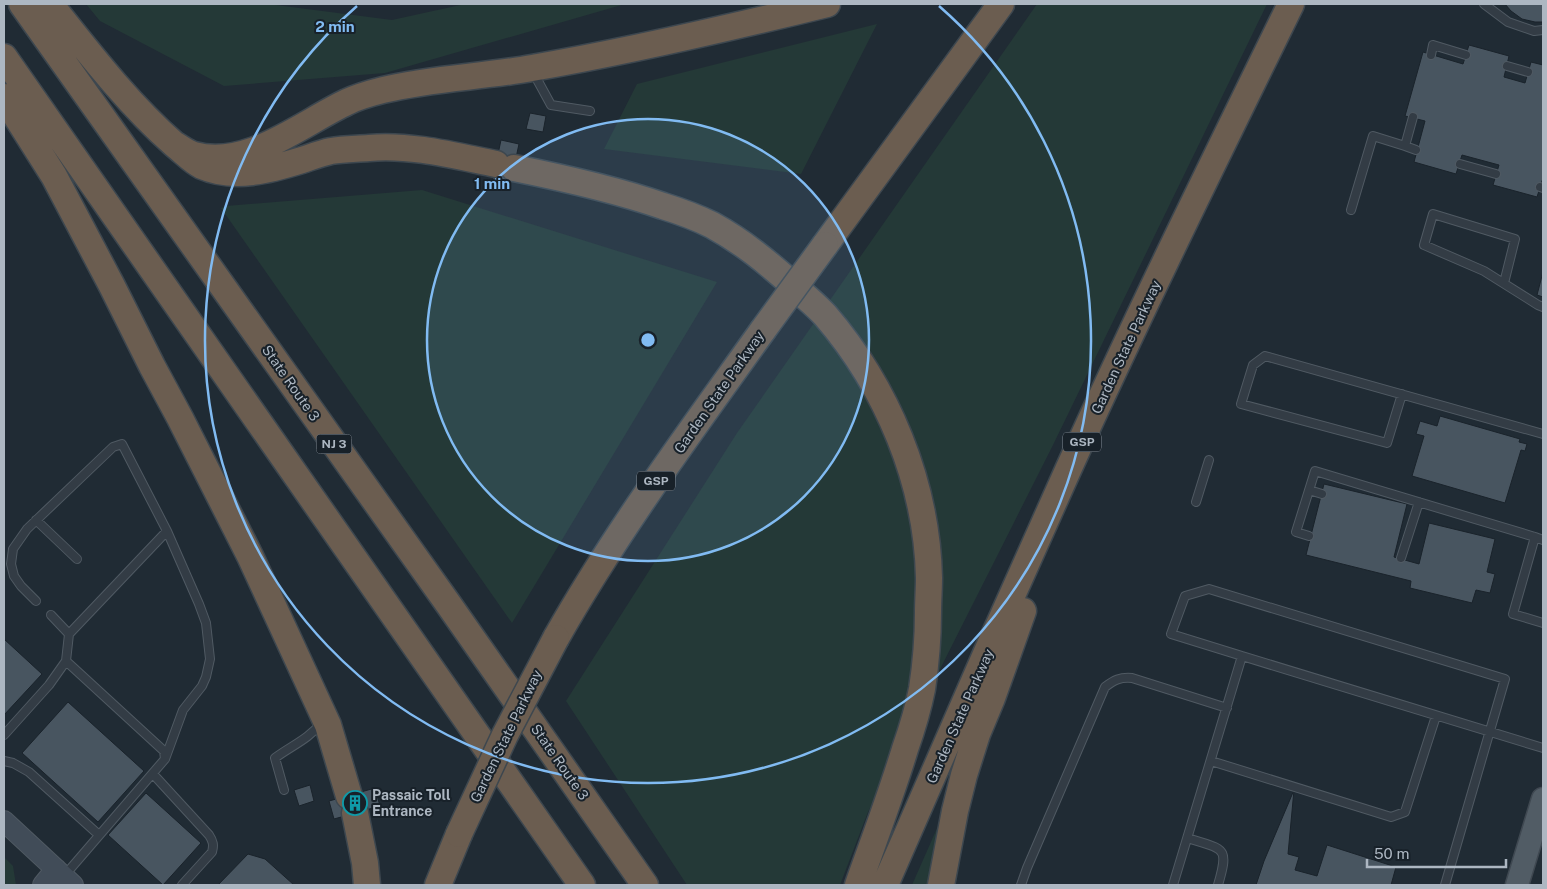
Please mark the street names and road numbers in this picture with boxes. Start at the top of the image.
street label: Garden State Parkway [1088,277,1164,416]
street label: Garden State Parkway [671,327,768,456]
street label: State Route 3 [259,342,323,424]
road number: GSP [1063,432,1101,452]
road number: NJ 3 [316,434,352,454]
road number: GSP [637,472,675,491]
street label: Garden State Parkway [923,646,997,786]
street label: Garden State Parkway [467,667,545,805]
street label: State Route 3 [528,721,592,803]

